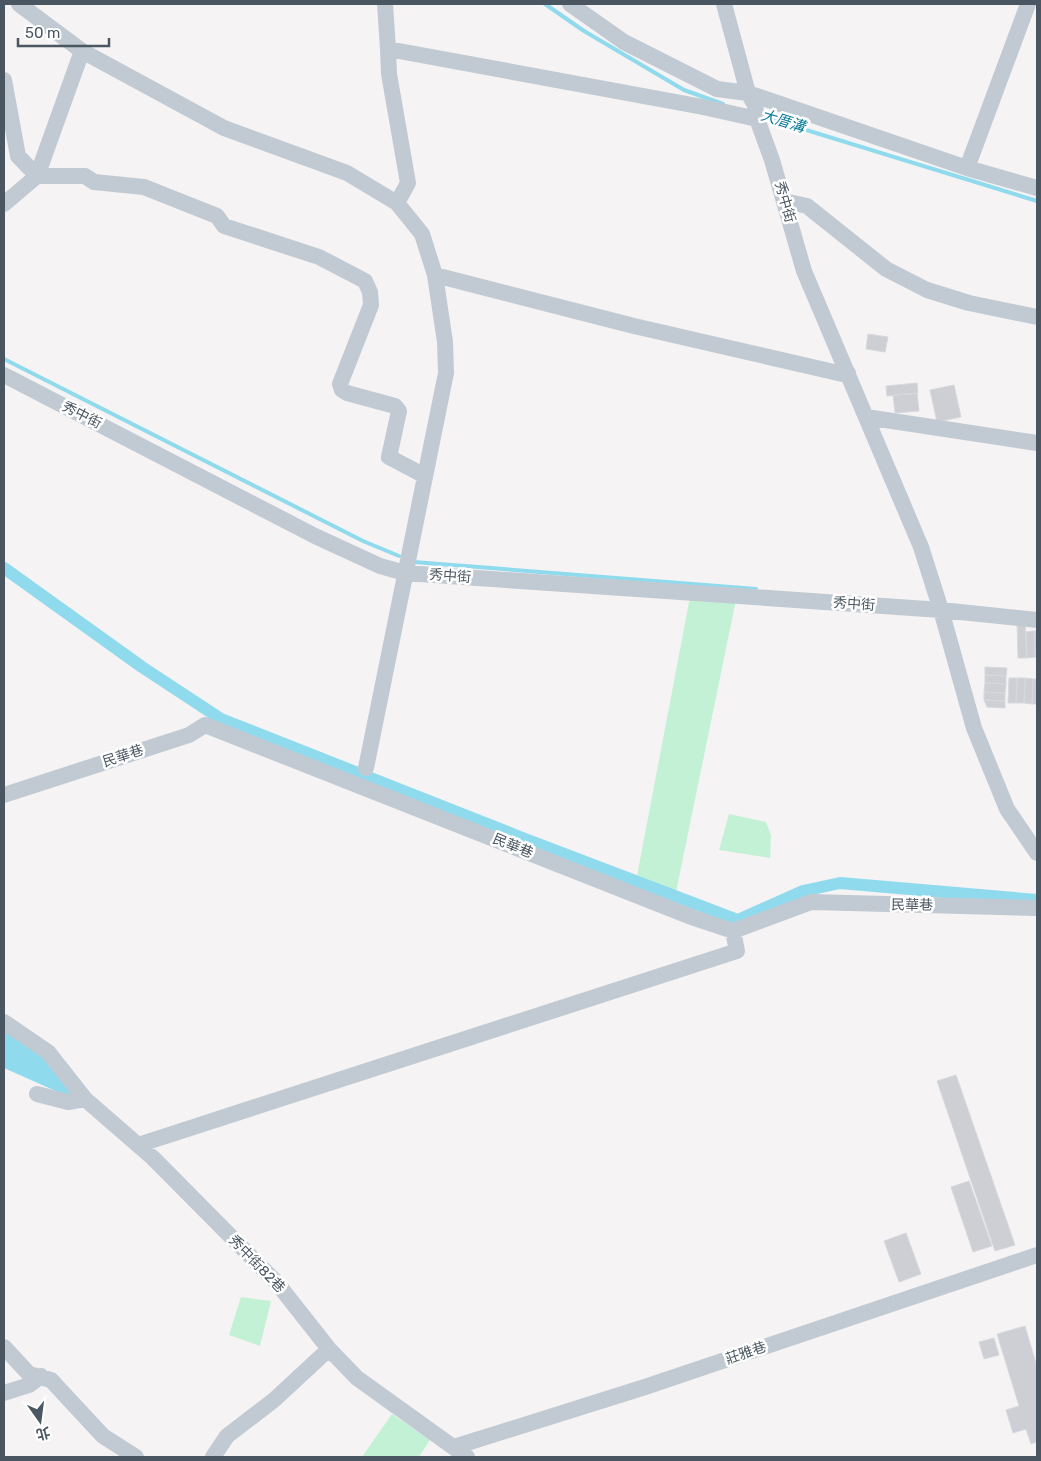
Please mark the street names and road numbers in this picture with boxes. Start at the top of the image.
street label: 秀中街 [771,179,799,225]
street label: 秀中街 [59,398,105,432]
street label: 秀中街 [428,566,472,586]
street label: 秀中街 [832,594,876,614]
street label: 民華巷 [100,741,146,771]
street label: 民華巷 [490,830,536,862]
street label: 民華巷 [891,896,933,914]
street label: 秀中街82巷 [225,1232,289,1296]
street label: 莊雅巷 [723,1338,769,1368]

